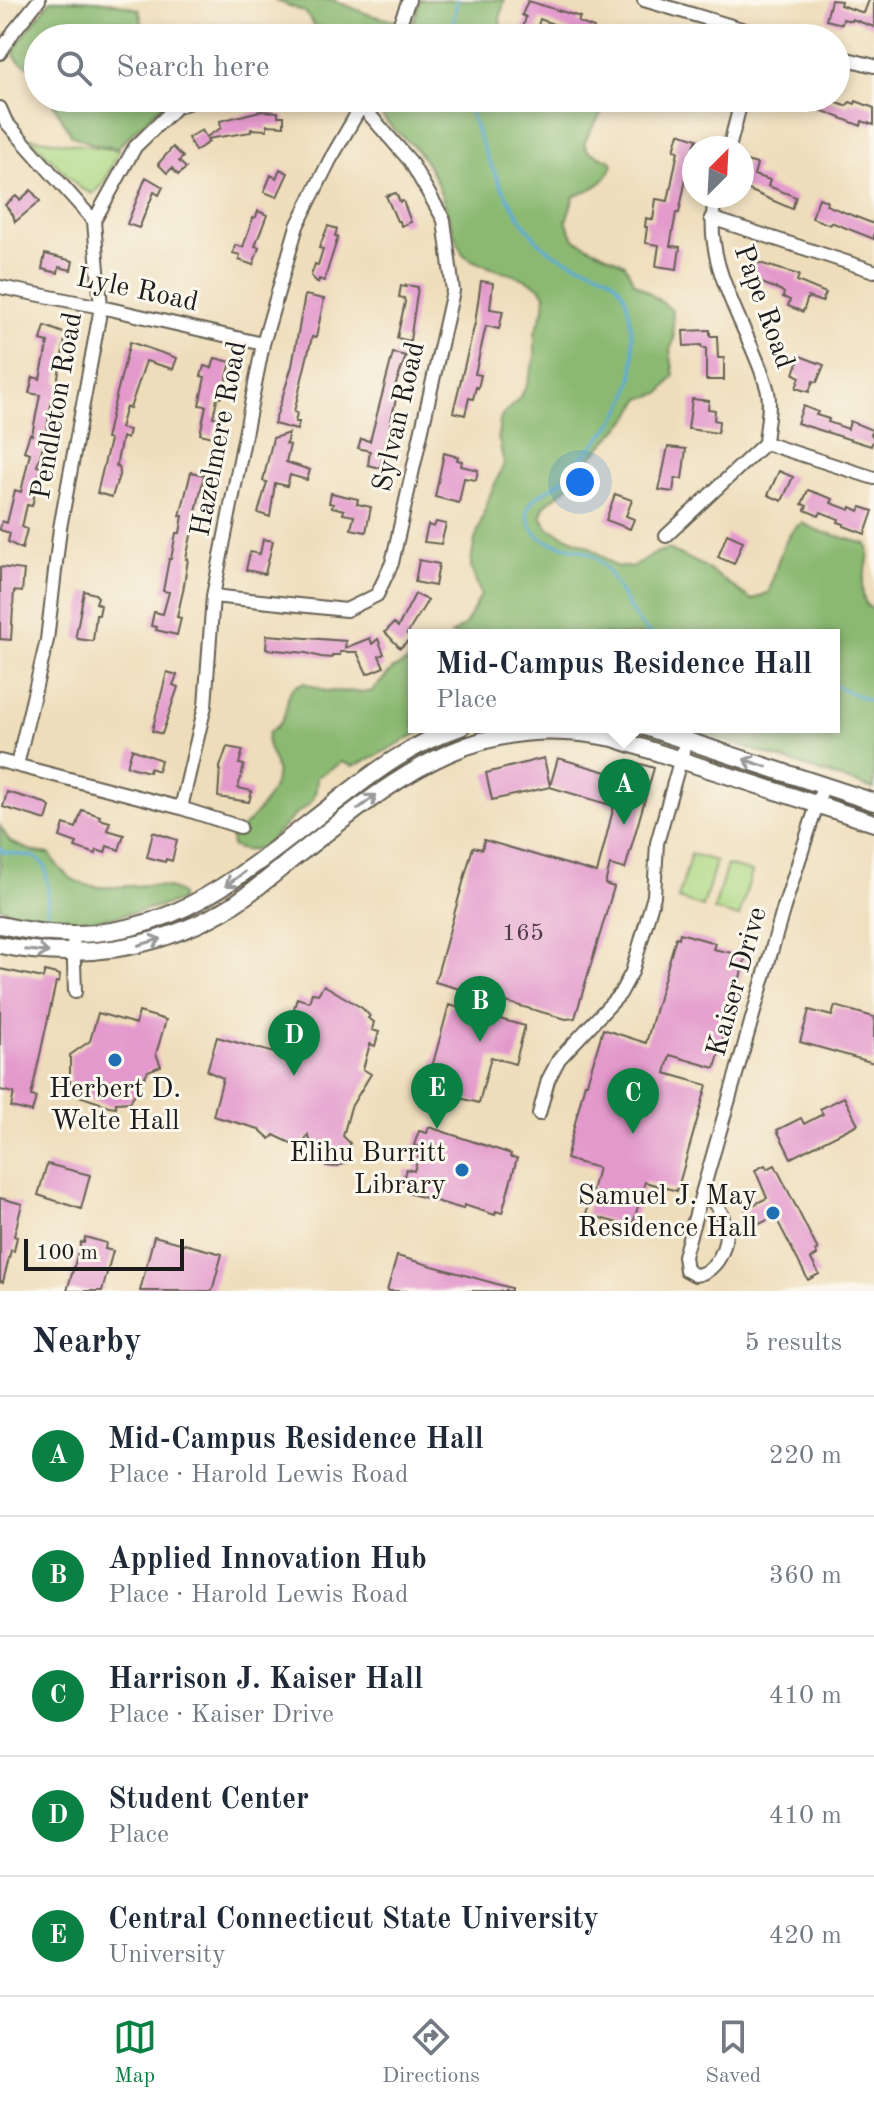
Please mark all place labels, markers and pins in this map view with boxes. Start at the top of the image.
pin: A [598,759,650,825]
pin: B [454,976,506,1042]
pin: D [268,1010,320,1076]
marker: Herbert D. Welte Hall [106,1051,124,1069]
pin: E [411,1063,463,1129]
pin: C [607,1068,659,1134]
place label: Herbert D. Welte Hall [49,1076,181,1136]
place label: Elihu Burritt Library [289,1140,446,1200]
marker: Elihu Burritt Library [453,1161,471,1179]
place label: Samuel J. May Residence Hall [578,1183,757,1243]
marker: Samuel J. May Residence Hall [764,1204,782,1222]

